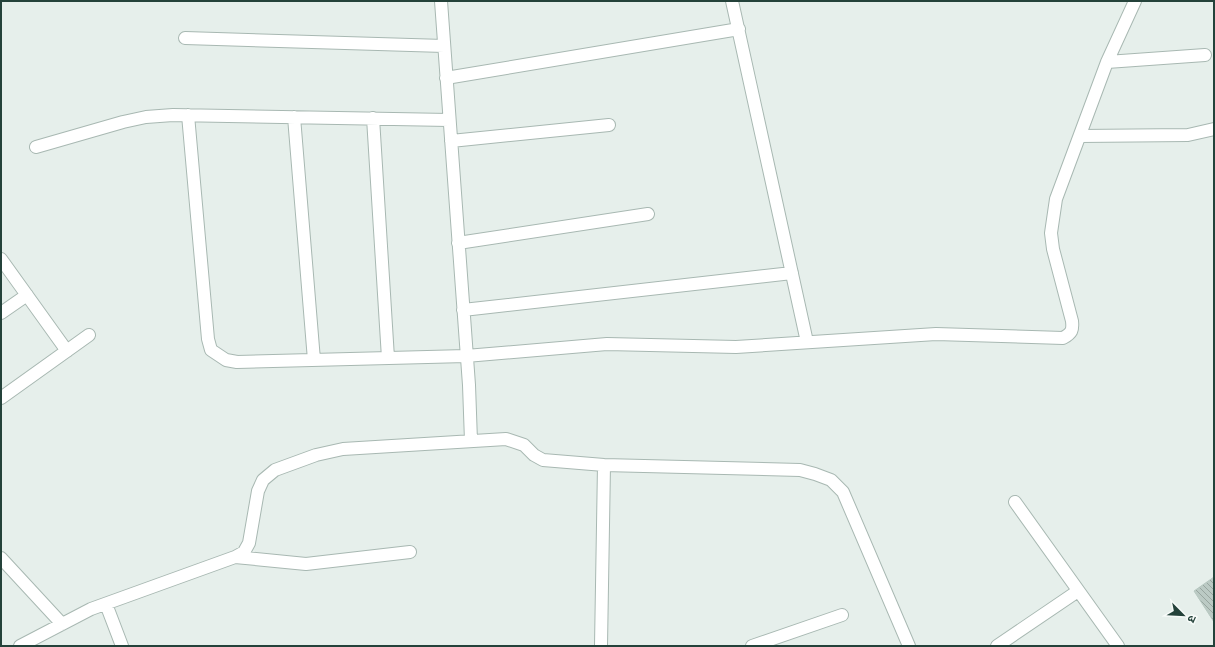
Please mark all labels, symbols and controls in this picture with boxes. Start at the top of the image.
north arrow [1163,595,1203,635]
text: उ [1185,614,1200,625]

